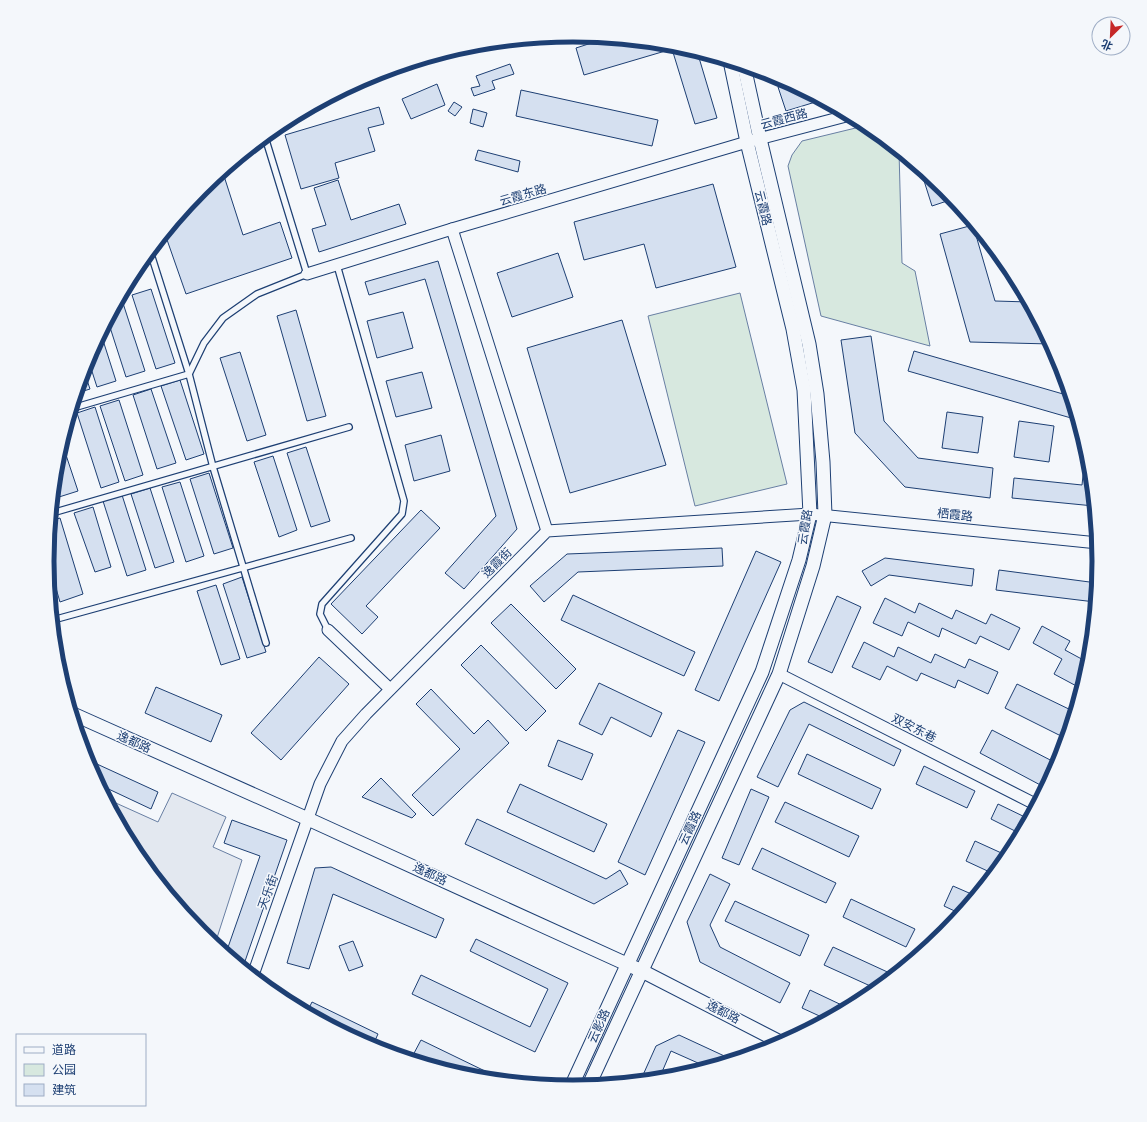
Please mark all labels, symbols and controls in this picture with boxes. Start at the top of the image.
north arrow [1091,16,1131,56]
text: 北 [1099,37,1115,53]
street label: 云霞西路 [759,106,809,132]
street label: 云霞东路 [498,182,548,208]
street label: 云霞路 [752,189,774,227]
street label: 栖霞路 [936,506,974,524]
street label: 云霞路 [795,508,815,546]
street label: 逸霞街 [479,545,515,581]
street label: 双安东巷 [889,711,939,745]
street label: 逸都路 [115,728,153,756]
street label: 云霞路 [676,809,704,847]
street label: 逸都路 [411,860,449,888]
street label: 天乐街 [255,873,281,911]
street label: 逸都路 [704,998,742,1026]
street label: 云影路 [585,1007,613,1045]
legend [16,1034,146,1106]
text: 道路 [52,1043,76,1057]
text: 公园 [52,1063,76,1077]
text: 建筑 [52,1083,76,1097]

